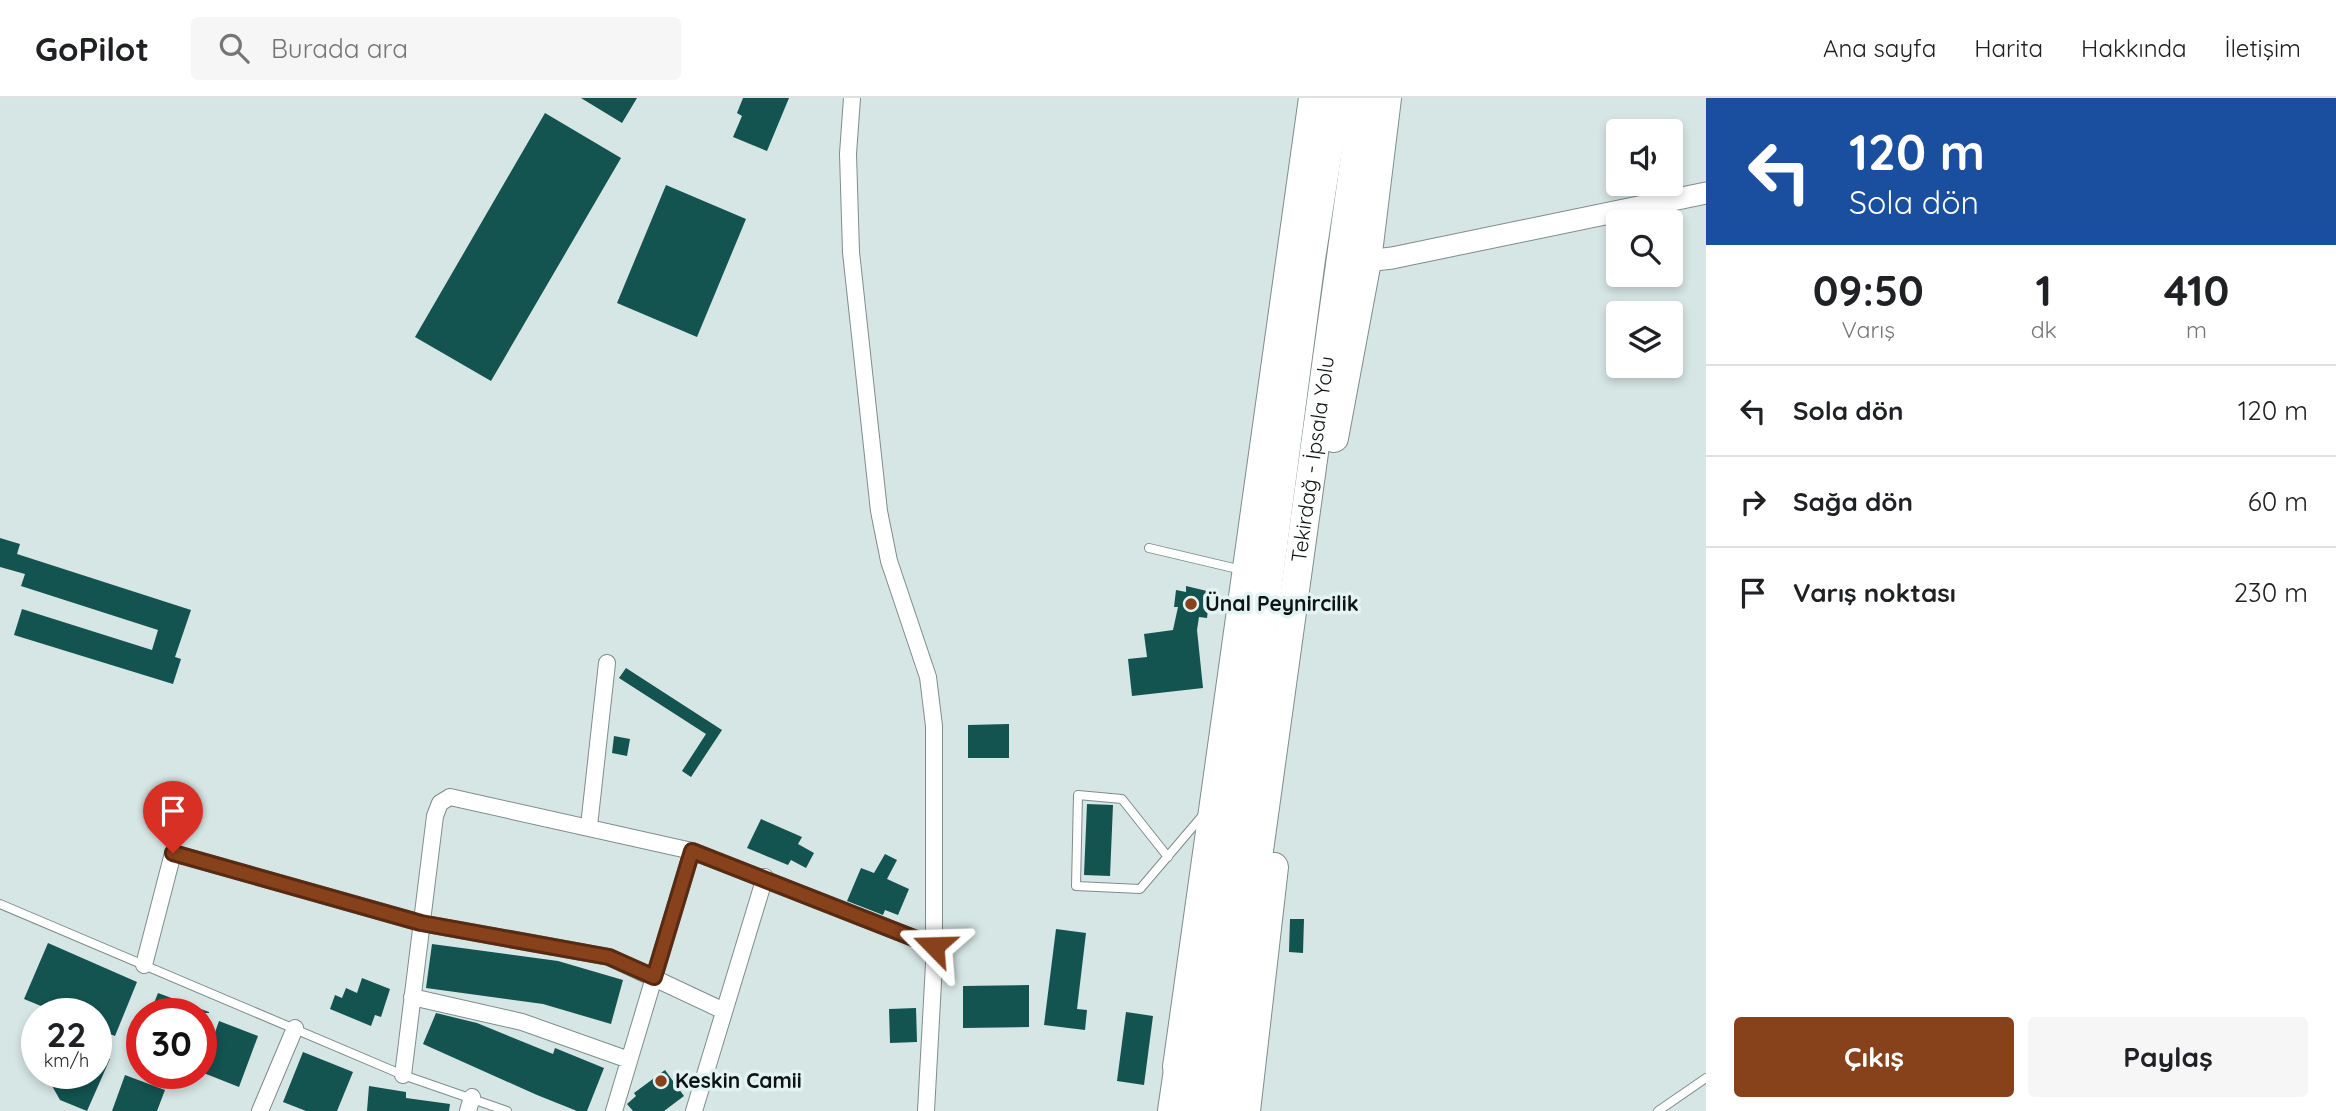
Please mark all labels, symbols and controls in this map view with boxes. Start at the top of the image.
search box [191,17,681,80]
text: GoPilot [35,28,149,69]
icon: search [215,29,253,67]
text: Burada ara [271,32,408,65]
text: Ana sayfa [1823,33,1936,63]
text: Harita [1974,33,2043,63]
text: Hakkında [2081,33,2187,63]
text: İletişim [2225,33,2301,63]
map controls [1606,119,1683,378]
button: sound [1606,119,1683,196]
text: 120 m [1849,121,1985,182]
icon: left [1734,126,1825,217]
text: Sola dön [1849,182,1979,222]
button: search [1606,210,1683,287]
text: 09:50 [1813,264,1924,317]
text: 1 [2036,264,2052,317]
text: 410 [2164,264,2229,317]
button: layers [1606,301,1683,378]
text: Varış [1842,315,1895,344]
text: dk [2031,315,2057,344]
text: m [2186,315,2207,344]
street label: Tekirdağ - İpsala Yolu [1285,354,1339,564]
icon: left [1734,392,1772,430]
text: Sola dön [1793,394,1903,427]
text: 120 m [2238,394,2308,427]
icon: right [1734,483,1772,521]
text: Sağa dön [1793,485,1913,518]
text: 60 m [2248,485,2308,518]
icon: arrive [1734,574,1772,612]
text: Varış noktası [1793,576,1956,609]
text: 230 m [2234,576,2308,609]
place label: Ünal Peynircilik [1205,590,1359,616]
marker: Ünal Peynircilik [1183,596,1199,612]
pin [143,781,203,853]
icon: arrive [154,792,192,830]
position arrow [897,909,971,983]
speed limit sign: 30 [126,998,217,1089]
text: 22 [47,1012,86,1056]
button: Çıkış [1734,1017,2014,1097]
button: Paylaş [2028,1017,2308,1097]
text: km/h [44,1049,89,1072]
place label: Keskin Camii [675,1067,802,1093]
marker: Keskin Camii [653,1073,669,1089]

